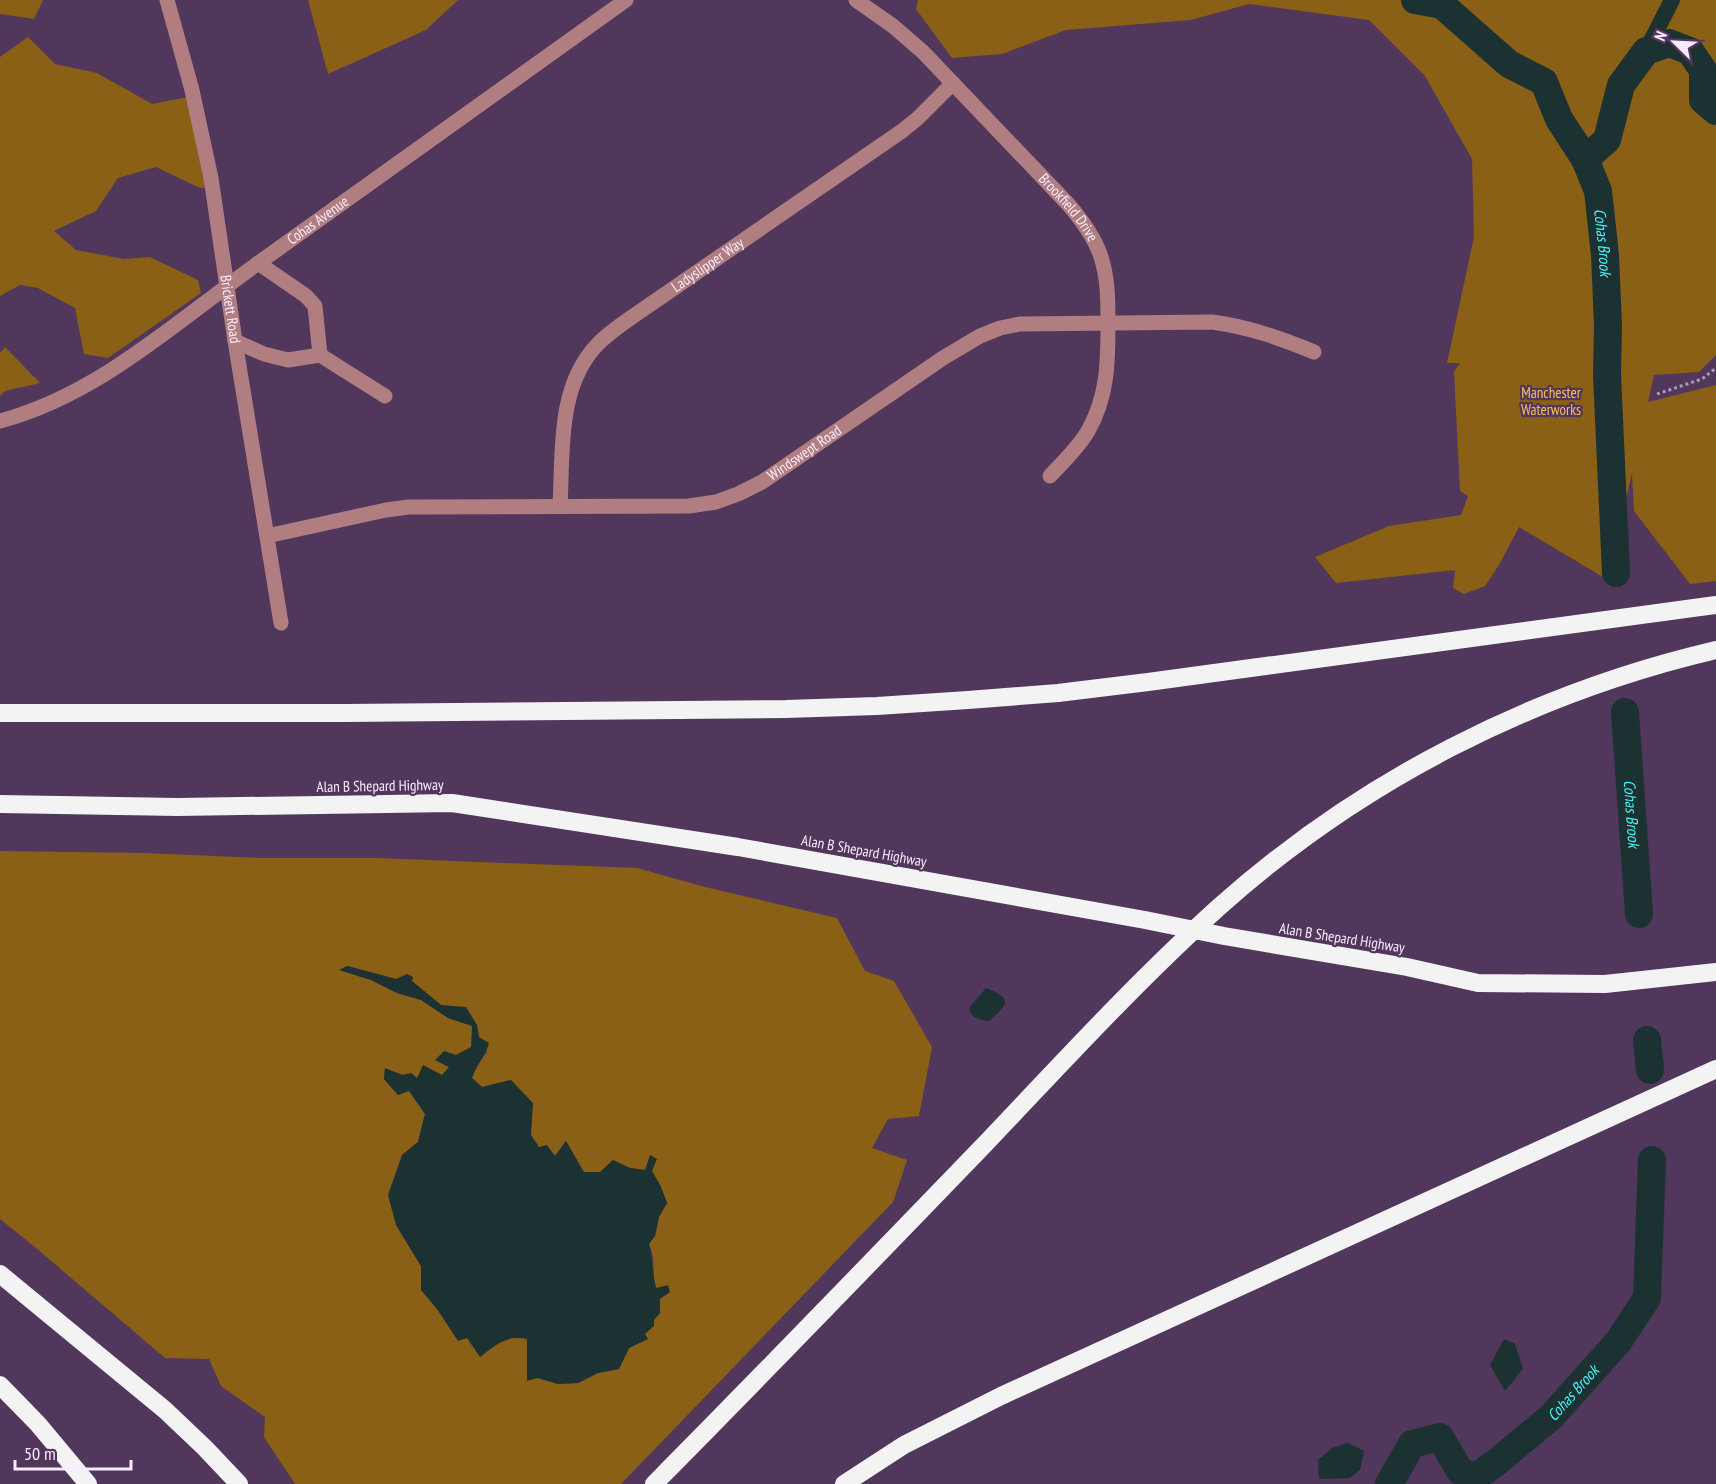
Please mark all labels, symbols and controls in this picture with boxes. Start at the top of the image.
north arrow [1644,12,1704,72]
text: N [1649,28,1671,44]
street label: Brookfield Drive [1035,169,1103,245]
street label: Cohas Avenue [283,192,352,249]
water label: Cohas Brook [1590,207,1616,279]
street label: Ladyslipper Way [668,233,748,296]
street label: Brickett Road [216,274,245,344]
park label: Manchester Waterworks [1521,383,1582,419]
street label: Windswept Road [763,420,845,485]
street label: Alan B Shepard Highway [316,775,444,796]
water label: Cohas Brook [1620,779,1645,850]
street label: Alan B Shepard Highway [800,830,929,871]
street label: Alan B Shepard Highway [1278,918,1407,957]
water label: Cohas Brook [1543,1359,1604,1425]
scale bar [15,1433,130,1471]
text: 50 m [24,1442,56,1465]

